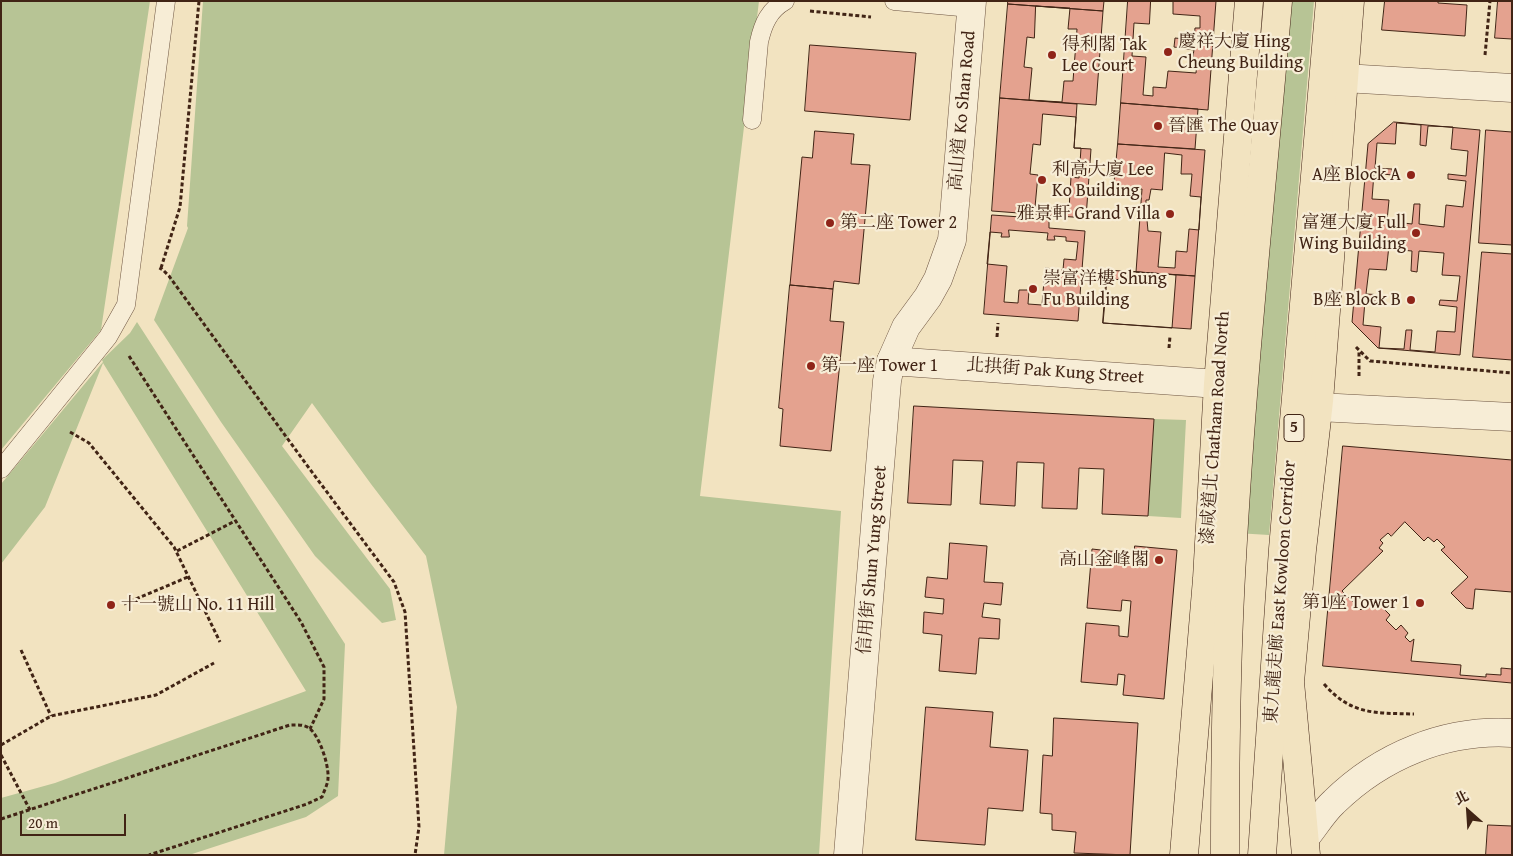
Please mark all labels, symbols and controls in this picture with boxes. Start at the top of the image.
street label: 高山道 Ko Shan Road [945,30,981,192]
place label: 慶祥大廈 Hing Cheung Building [1178,31,1303,74]
place label: 得利閣 Tak Lee Court [1062,34,1147,76]
marker: 慶祥大廈 Hing Cheung Building [1162,46,1174,58]
marker: 得利閣 Tak Lee Court [1046,49,1058,61]
place label: 晉匯 The Quay [1168,115,1279,137]
marker: 晉匯 The Quay [1152,120,1164,132]
place label: 利高大廈 Lee Ko Building [1052,159,1154,202]
place label: A座 Block A [1312,164,1401,186]
marker: A座 Block A [1405,169,1417,181]
marker: 利高大廈 Lee Ko Building [1036,174,1048,186]
place label: 雅景軒 Grand Villa [1017,203,1160,225]
marker: 雅景軒 Grand Villa [1164,208,1176,220]
place label: 第二座 Tower 2 [840,212,957,234]
place label: 富運大廈 Full Wing Building [1299,212,1406,254]
marker: 第二座 Tower 2 [824,217,836,229]
marker: 富運大廈 Full Wing Building [1410,227,1422,239]
place label: 崇富洋樓 Shung Fu Building [1043,268,1167,310]
marker: 崇富洋樓 Shung Fu Building [1027,283,1039,295]
place label: B座 Block B [1313,289,1401,311]
marker: B座 Block B [1405,294,1417,306]
street label: 漆咸道北 Chatham Road North [1197,310,1235,546]
place label: 第一座 Tower 1 [821,355,938,377]
street label: 北拱街 Pak Kung Street [965,355,1145,389]
marker: 第一座 Tower 1 [805,360,817,372]
road number: 5 [1284,414,1304,442]
street label: 東九龍走廊 East Kowloon Corridor [1261,460,1301,724]
street label: 信用街 Shun Yung Street [854,465,892,655]
place label: 高山金峰閣 [1059,549,1149,571]
marker: 高山金峰閣 [1153,554,1165,566]
place label: 第1座 Tower 1 [1302,592,1410,614]
place label: 十一號山 No. 11 Hill [121,594,275,616]
marker: 第1座 Tower 1 [1414,597,1426,609]
marker: 十一號山 No. 11 Hill [105,599,117,611]
text: 北 [1451,785,1472,810]
north arrow [1443,786,1493,836]
scale bar [22,804,129,836]
text: 20 m [28,812,58,833]

